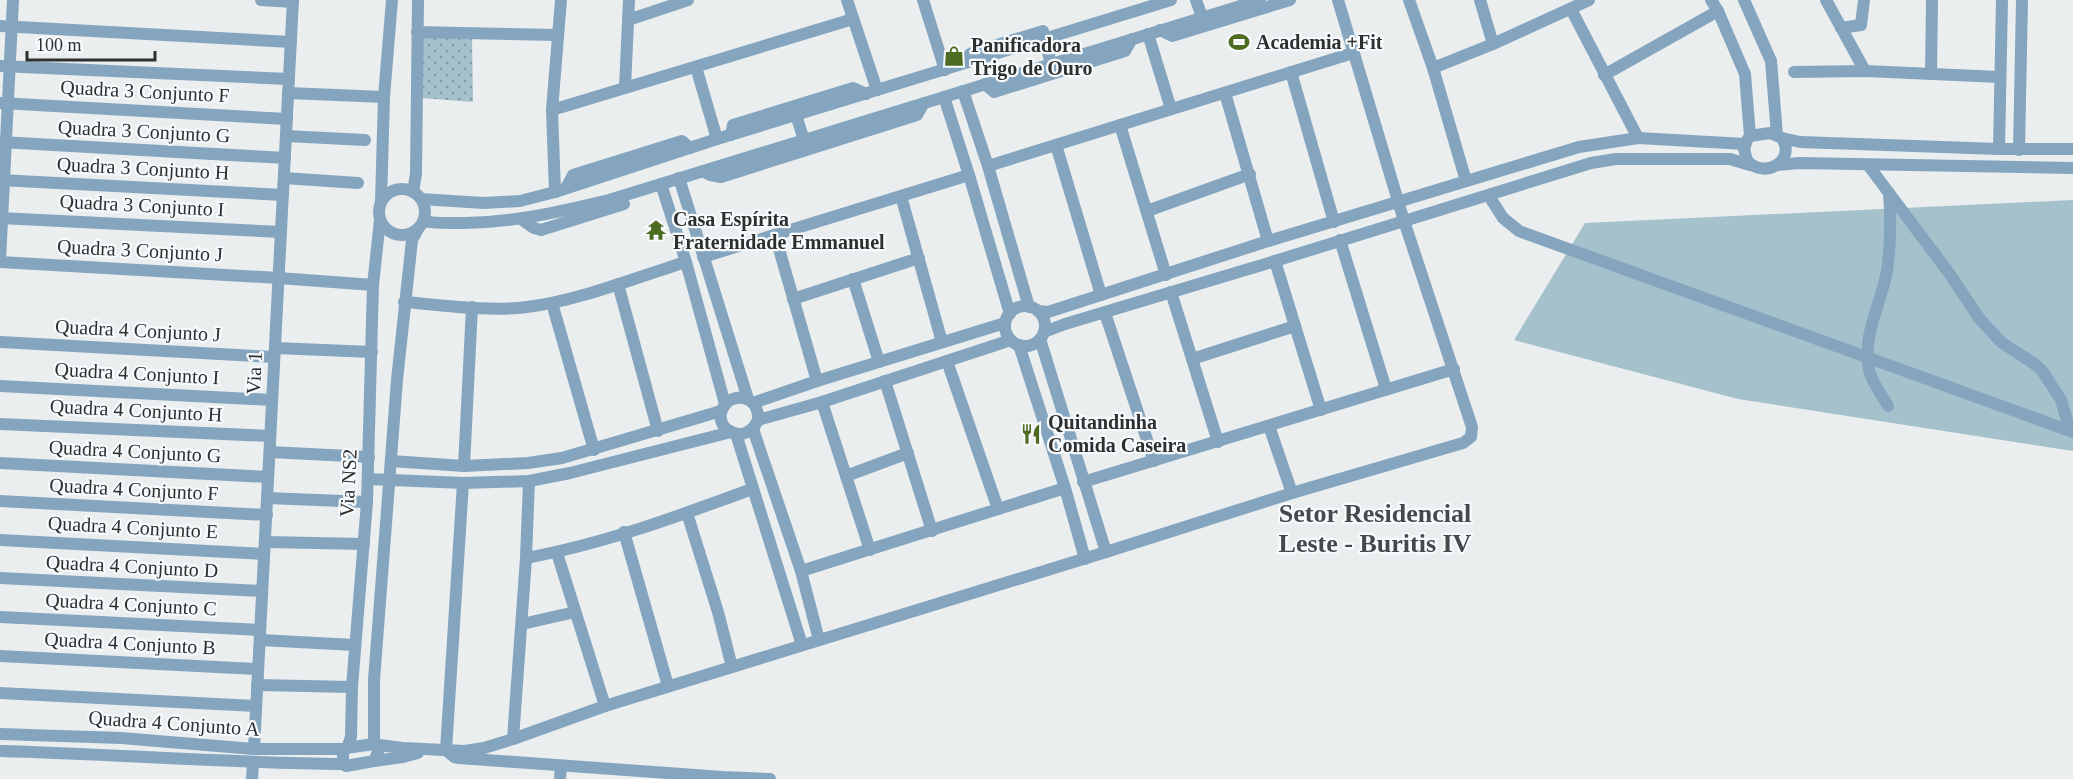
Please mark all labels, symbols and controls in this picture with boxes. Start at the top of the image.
scale bar [27,24,154,62]
sports icon: Academia +Fit [1227,30,1251,54]
place label: Academia +Fit [1256,31,1383,53]
place label: Panificadora Trigo de Ouro [971,34,1092,80]
text: 100 m [36,35,82,55]
shop icon: Panificadora Trigo de Ouro [942,44,966,68]
street label: Quadra 3 Conjunto F [60,76,230,107]
street label: Quadra 3 Conjunto G [57,115,231,148]
street label: Quadra 3 Conjunto H [56,152,230,185]
street label: Quadra 3 Conjunto I [59,190,225,221]
place label: Casa Espírita Fraternidade Emmanuel [673,208,885,253]
temple icon: Casa Espírita Fraternidade Emmanuel [644,218,668,242]
street label: Quadra 3 Conjunto J [56,235,224,266]
street label: Quadra 4 Conjunto J [54,315,222,346]
street label: Via 1 [242,351,266,395]
street label: Quadra 4 Conjunto I [54,358,220,389]
street label: Quadra 4 Conjunto H [49,394,223,427]
place label: Quitandinha Comida Caseira [1048,411,1186,456]
restaurant icon: Quitandinha Comida Caseira [1019,422,1043,446]
street label: Quadra 4 Conjunto G [48,435,222,468]
street label: Via NS2 [335,448,361,518]
street label: Quadra 4 Conjunto F [49,474,219,505]
district label: Setor Residencial Leste - Buritis IV [1279,499,1472,558]
street label: Quadra 4 Conjunto E [47,512,219,543]
street label: Quadra 4 Conjunto D [45,550,219,583]
street label: Quadra 4 Conjunto C [45,589,217,620]
street label: Quadra 4 Conjunto B [44,628,216,659]
street label: Quadra 4 Conjunto A [88,706,261,741]

